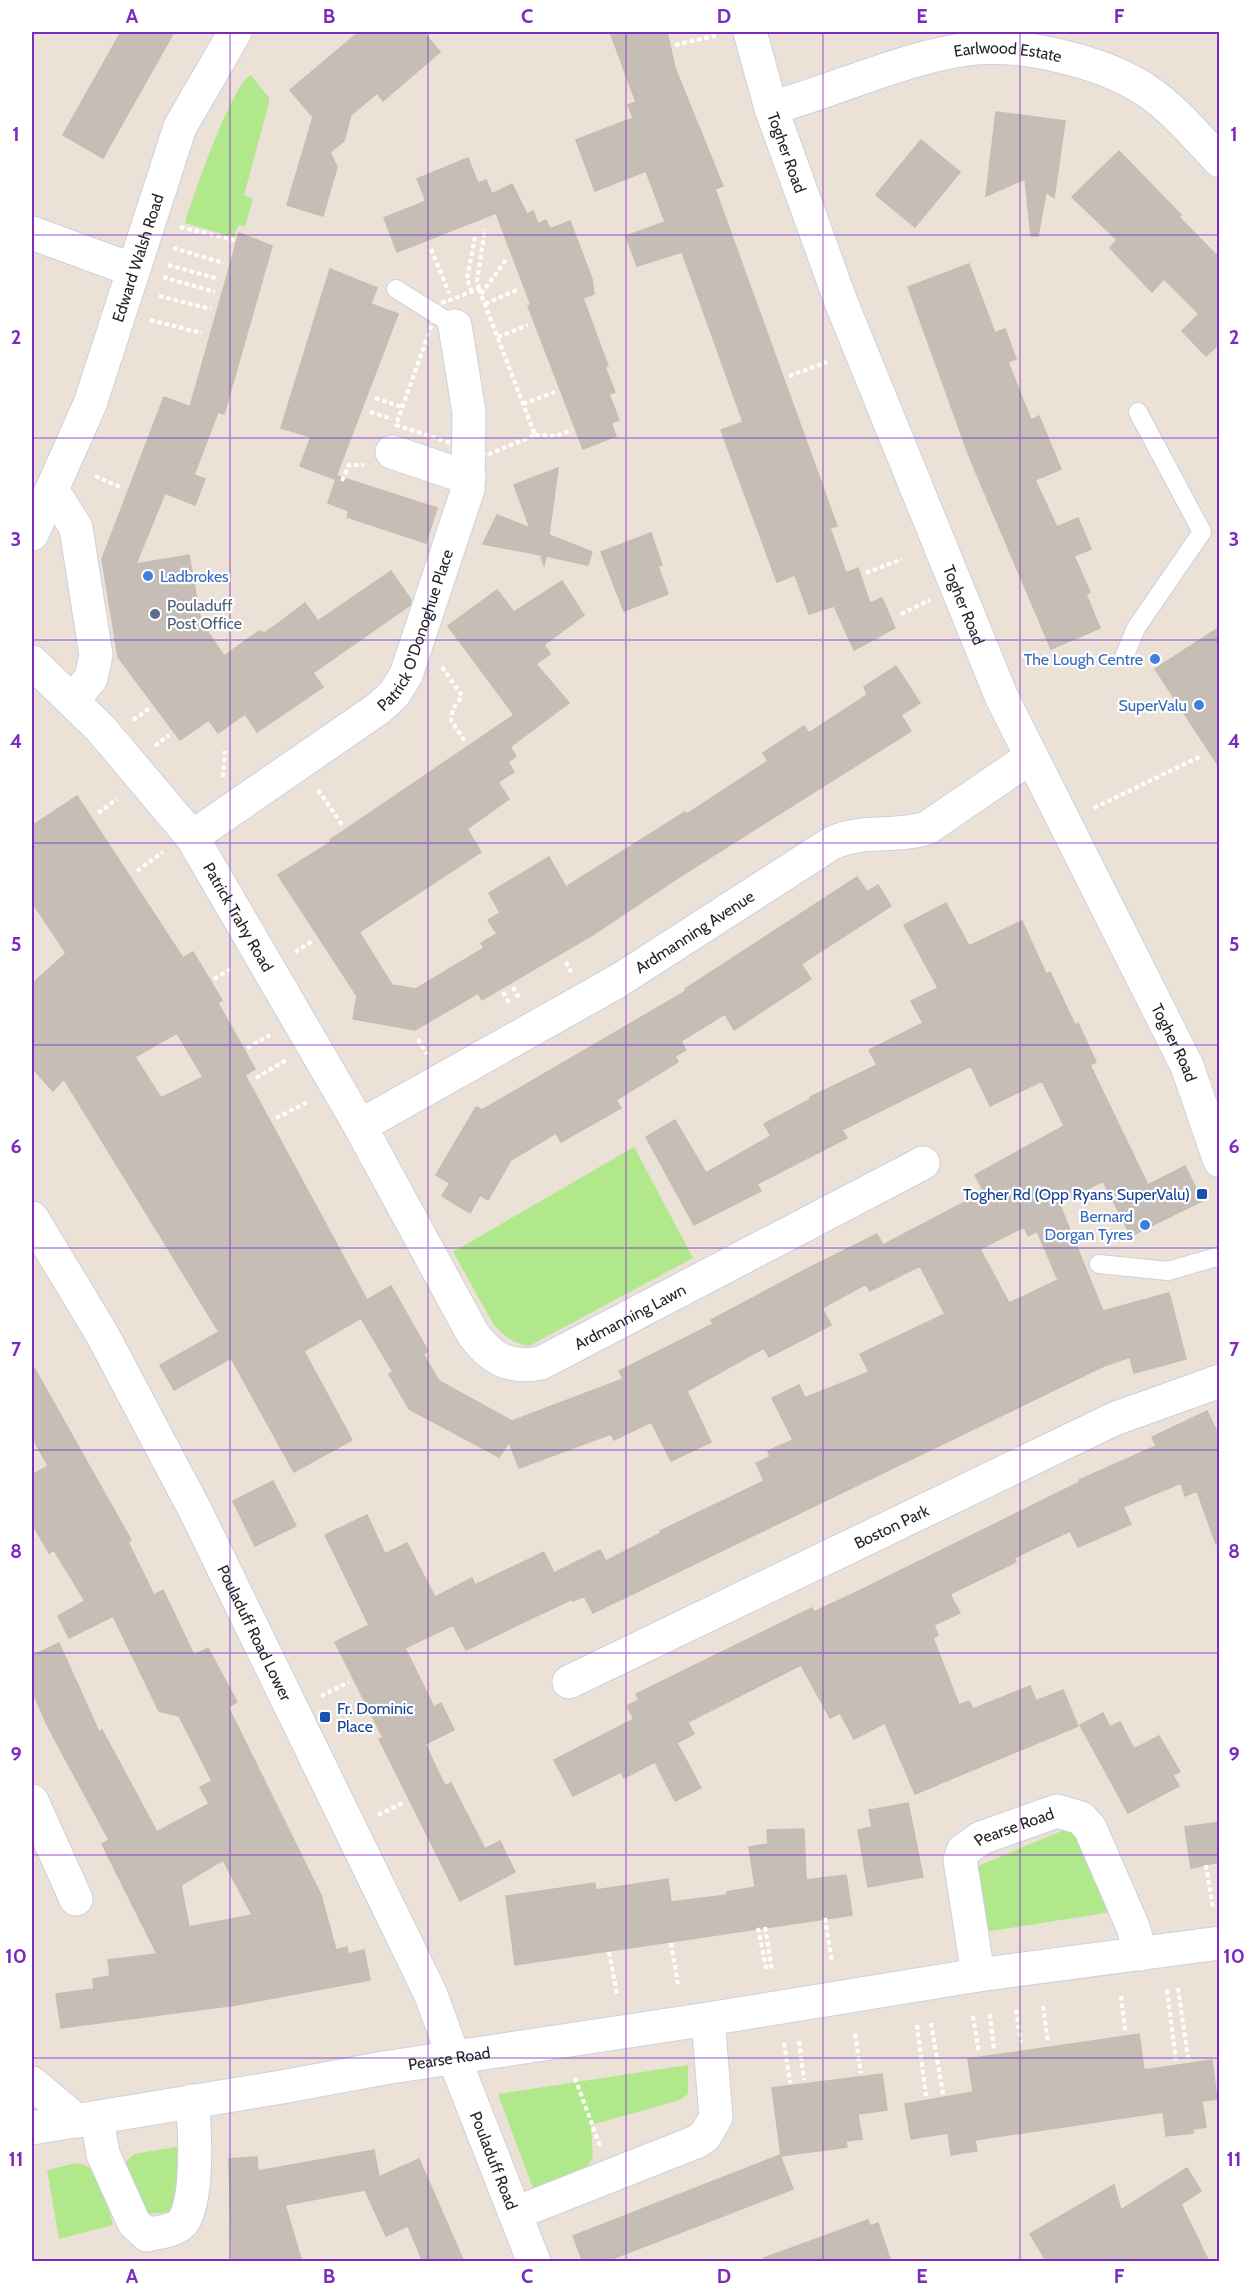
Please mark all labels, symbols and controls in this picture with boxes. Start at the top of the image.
text: A [126,4,139,28]
text: B [323,4,335,28]
text: C [521,4,533,28]
text: D [717,4,731,28]
text: E [916,4,928,28]
text: F [1114,4,1125,28]
street label: Earlwood Estate [952,38,1064,66]
street label: Togher Road [764,109,810,195]
text: 1 [12,122,20,146]
text: 1 [1230,122,1238,146]
street label: Edward Walsh Road [108,191,167,324]
text: 2 [11,325,21,349]
text: 2 [1229,325,1239,349]
text: 3 [11,527,21,551]
text: 3 [1229,527,1239,551]
street label: Patrick O'Donoghue Place [373,547,457,715]
street label: Togher Road [939,562,989,647]
place label: Ladbrokes [160,567,229,586]
marker: Ladbrokes [141,569,155,583]
place label: Pouladuff Post Office [167,596,242,633]
marker: Pouladuff Post Office [148,607,162,621]
place label: The Lough Centre [1024,650,1143,669]
marker: The Lough Centre [1148,652,1162,666]
place label: SuperValu [1118,696,1187,715]
marker: SuperValu [1192,698,1206,712]
text: 4 [10,729,22,753]
text: 4 [1228,729,1240,753]
street label: Patrick Trahy Road [199,859,278,975]
street label: Ardmanning Avenue [631,886,758,977]
text: 5 [11,932,21,956]
text: 5 [1229,932,1239,956]
street label: Togher Road [1148,1000,1201,1084]
text: 6 [10,1134,22,1158]
text: 6 [1228,1134,1240,1158]
place label: Togher Rd (Opp Ryans SuperValu) [963,1185,1190,1204]
marker: Togher Rd (Opp Ryans SuperValu) [1195,1187,1209,1201]
place label: Bernard Dorgan Tyres [1045,1207,1133,1244]
marker: Bernard Dorgan Tyres [1138,1218,1152,1232]
street label: Ardmanning Lawn [571,1279,689,1353]
text: 7 [11,1337,22,1361]
text: 7 [1229,1337,1240,1361]
street label: Boston Park [851,1500,933,1552]
text: 8 [10,1539,22,1563]
text: 8 [1228,1539,1240,1563]
street label: Pouladuff Road Lower [214,1562,296,1705]
place label: Fr. Dominic Place [337,1699,414,1736]
marker: Fr. Dominic Place [318,1710,332,1724]
text: 9 [10,1742,22,1766]
text: 9 [1228,1742,1240,1766]
street label: Pearse Road [970,1803,1056,1850]
text: 10 [5,1944,27,1968]
text: 10 [1223,1944,1245,1968]
street label: Pearse Road [407,2043,492,2074]
street label: Pouladuff Road [466,2109,522,2212]
text: 11 [9,2147,23,2171]
text: 11 [1227,2147,1241,2171]
text: A [126,2264,139,2288]
text: B [323,2264,335,2288]
text: C [521,2264,533,2288]
text: D [717,2264,731,2288]
text: E [916,2264,928,2288]
text: F [1114,2264,1125,2288]

